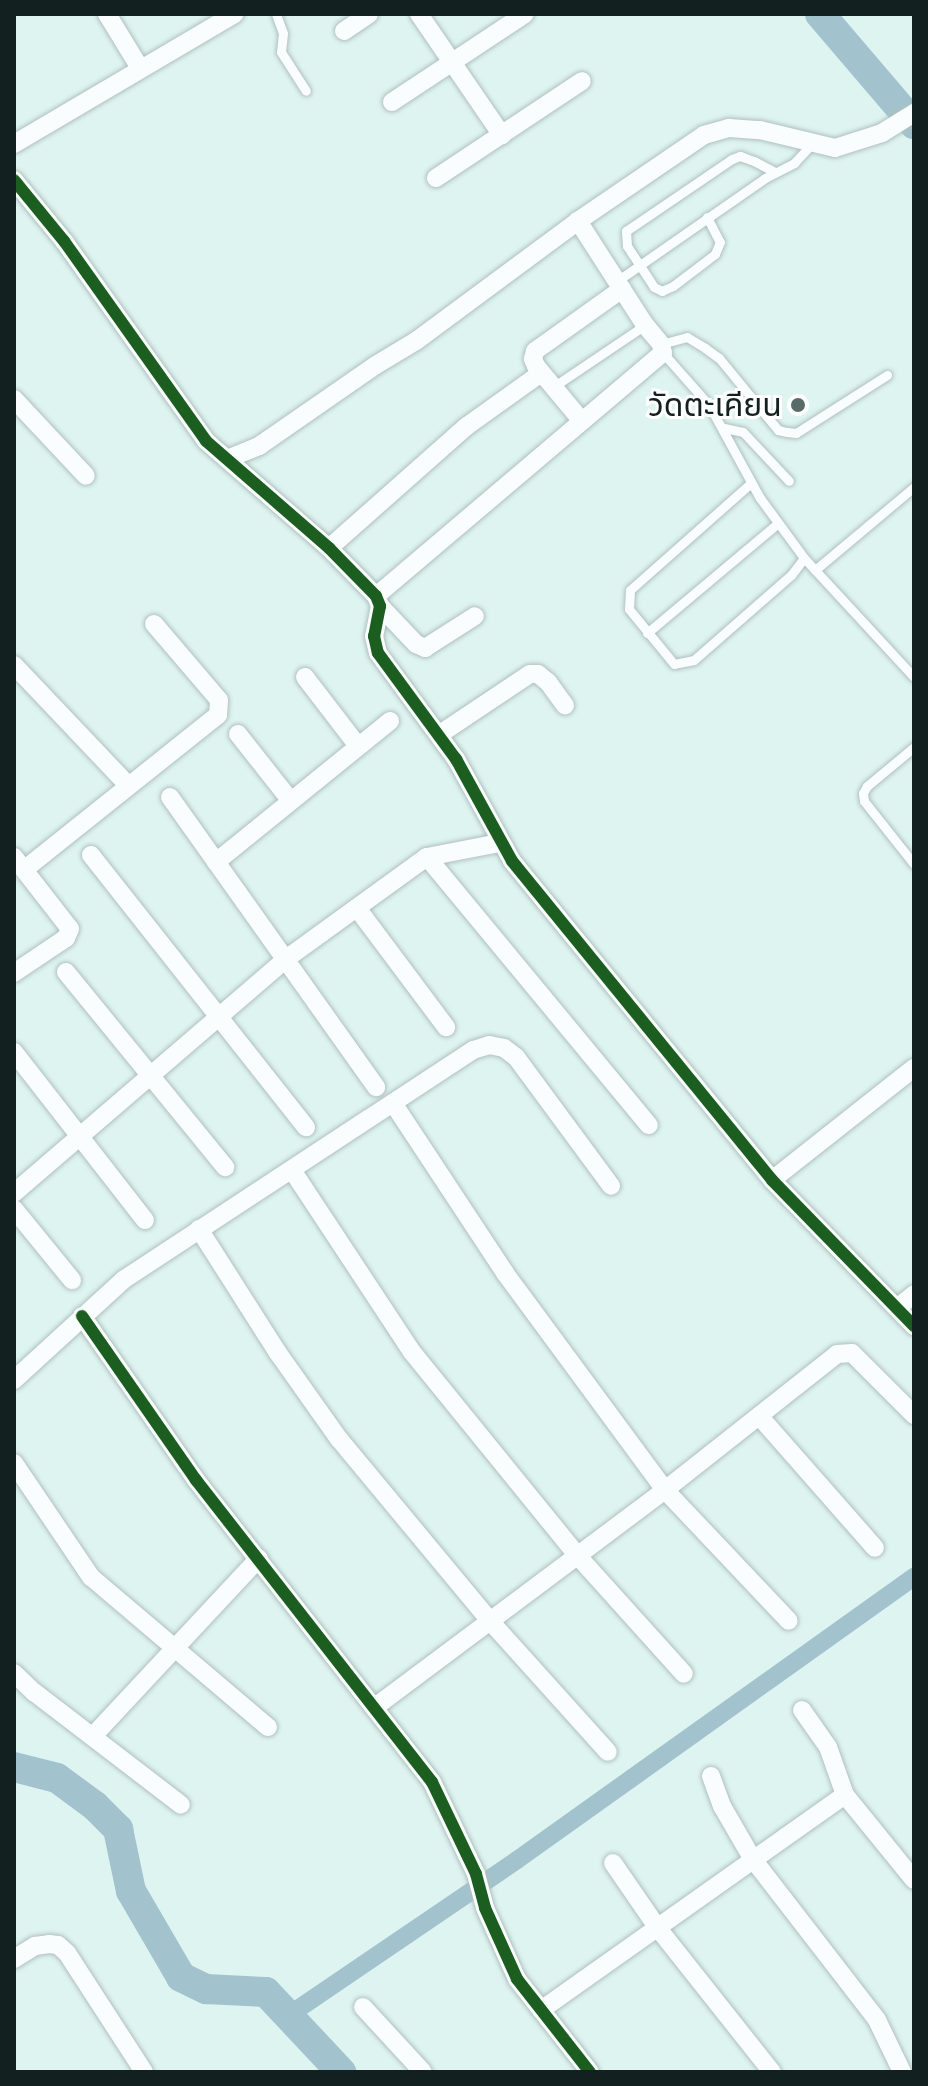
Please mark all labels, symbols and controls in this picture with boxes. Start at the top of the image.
place label: วัดตะเคียน [648,386,782,424]
marker: วัดตะเคียน [789,396,807,414]

